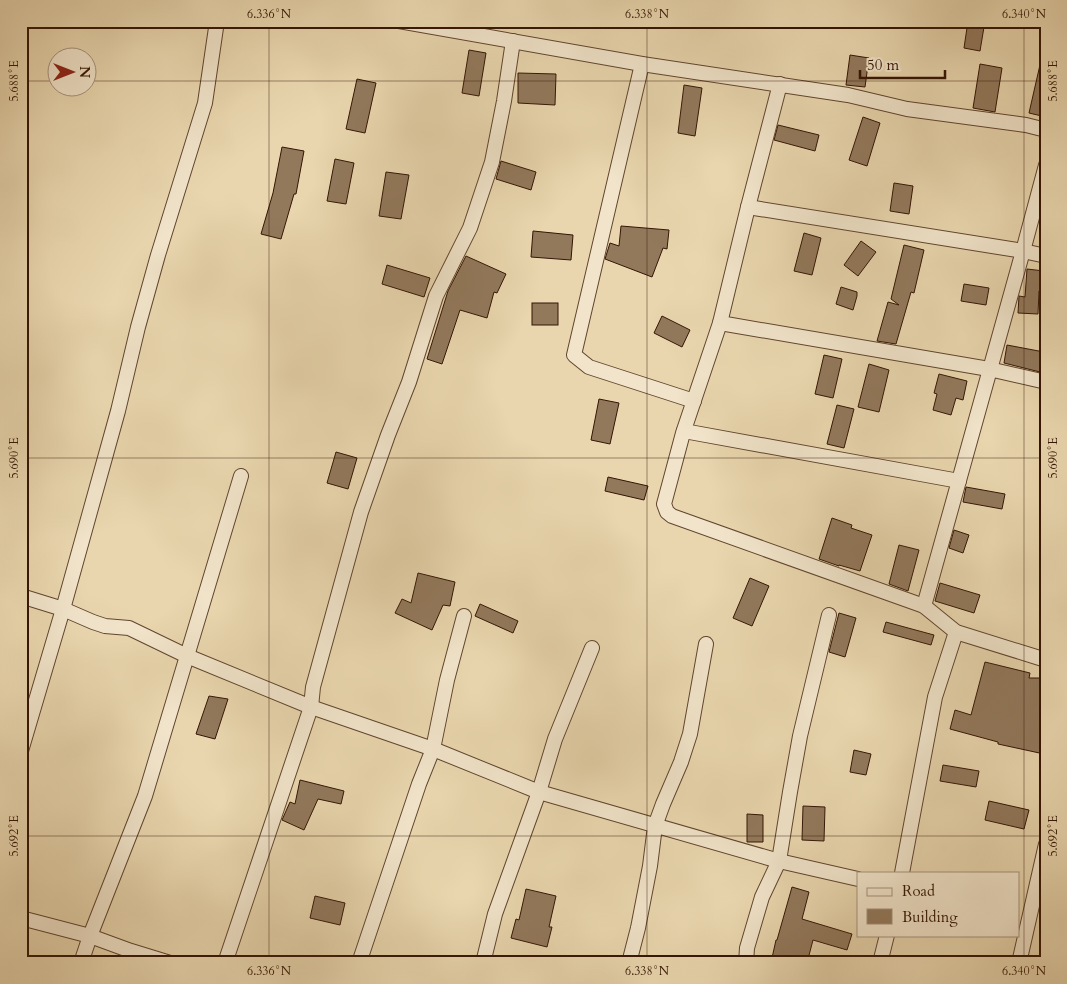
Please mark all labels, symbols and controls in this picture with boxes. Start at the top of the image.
text: 6.336°N [247,6,292,22]
text: 6.338°N [625,6,670,22]
text: 6.340°N [1002,6,1047,22]
north arrow [48,48,98,98]
scale bar [860,48,944,80]
text: 50 m [867,55,899,75]
text: 5.688°E [6,60,22,102]
text: 5.688°E [1045,60,1061,102]
text: N [75,66,94,78]
text: 5.690°E [6,437,22,479]
text: 5.690°E [1045,437,1061,479]
text: 5.692°E [6,815,22,857]
text: 5.692°E [1045,815,1061,857]
legend [857,872,1020,936]
text: Road [902,881,935,901]
text: Building [902,907,958,927]
text: 6.336°N [247,963,292,979]
text: 6.338°N [625,963,670,979]
text: 6.340°N [1002,963,1047,979]

